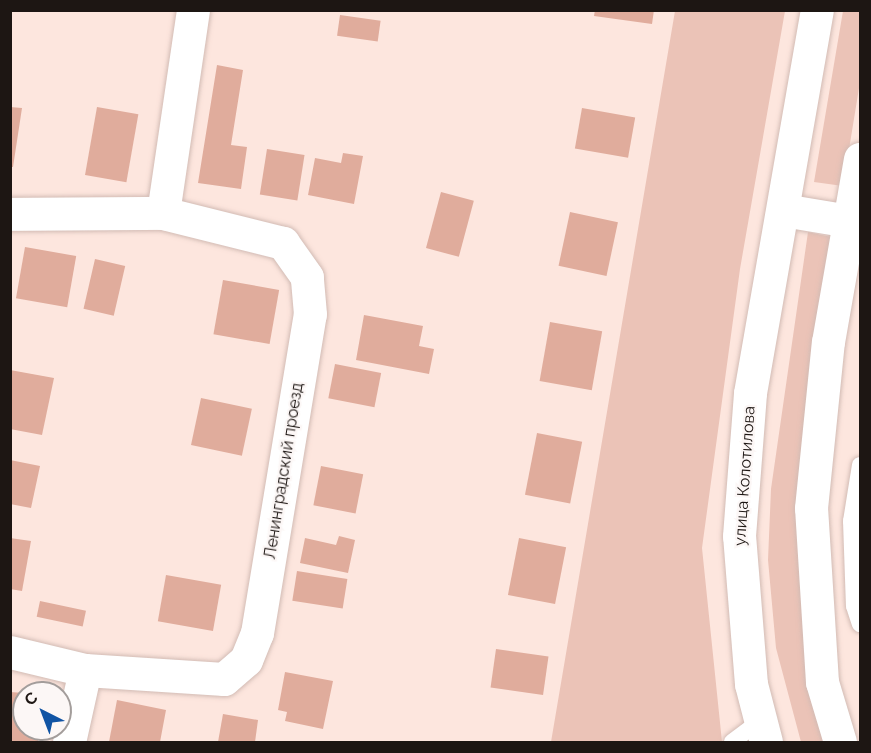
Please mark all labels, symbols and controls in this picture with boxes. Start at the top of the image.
street label: Ленинградский проезд [261,381,307,561]
street label: улица Колотилова [731,405,759,547]
north arrow [12,681,72,741]
text: С [21,688,41,709]

